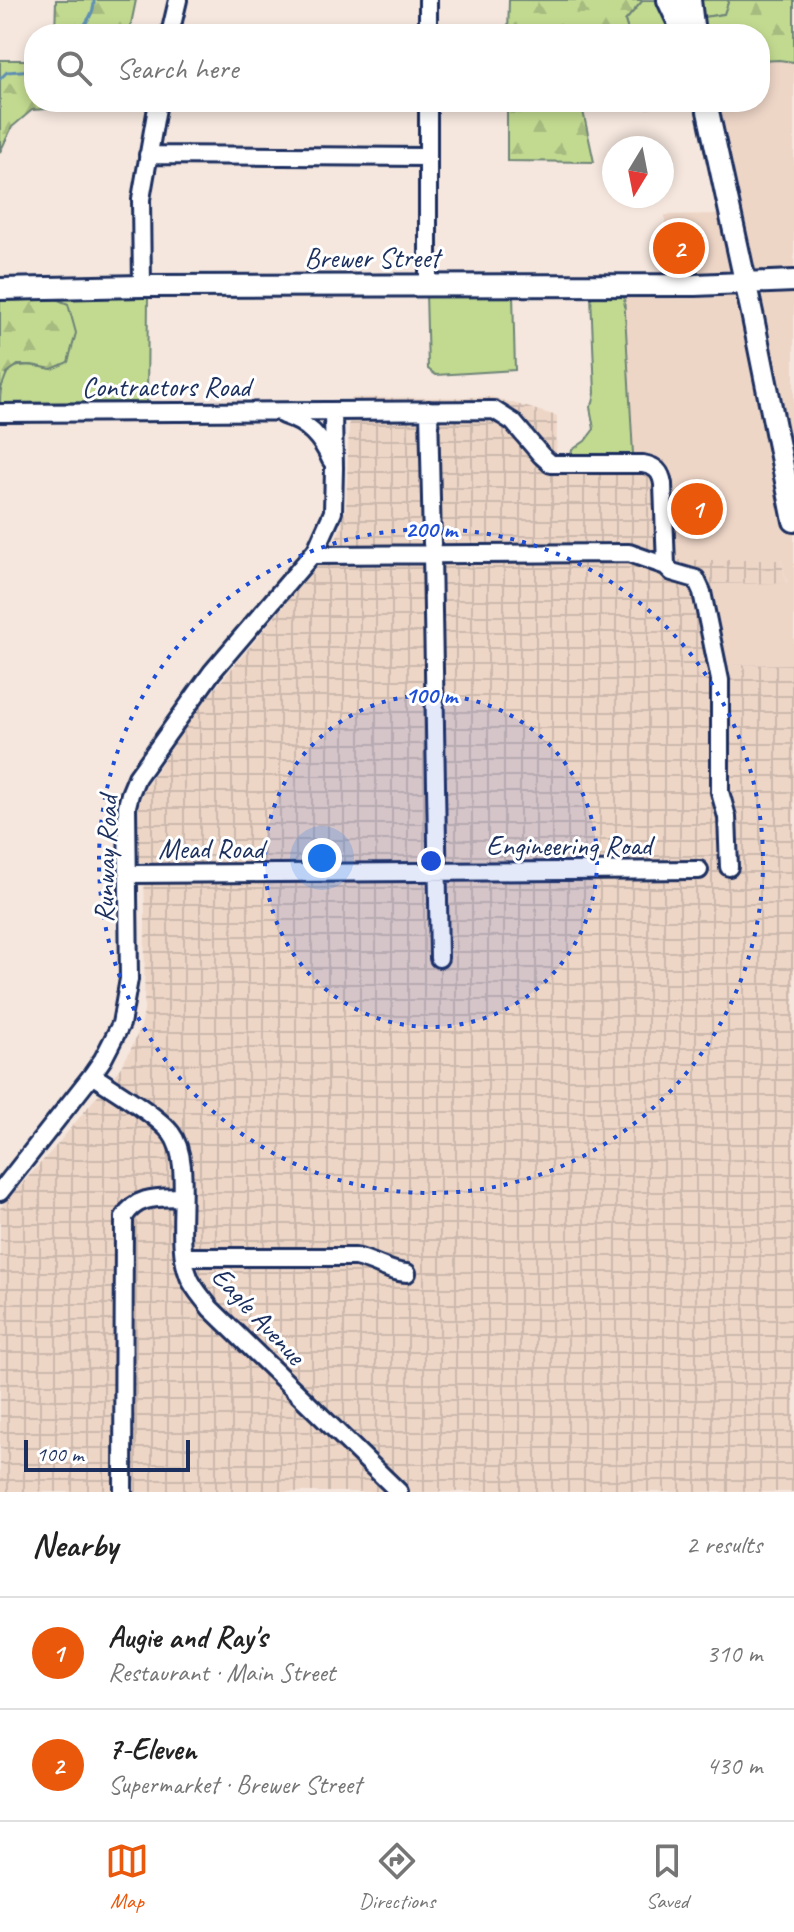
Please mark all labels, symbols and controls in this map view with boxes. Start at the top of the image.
search box [24,24,770,112]
icon: search [52,46,96,90]
text: Search here [116,49,238,87]
north arrow [602,136,674,208]
pin: 2 [653,218,705,278]
street label: Brewer Street [304,240,443,275]
street label: Contractors Road [82,369,254,404]
pin: 1 [671,479,723,539]
text: 200 m [405,514,459,544]
text: 100 m [405,680,459,710]
street label: Runway Road [86,791,125,923]
street label: Engineering Road [486,828,656,863]
street label: Mead Road [158,831,268,866]
your location [302,838,342,878]
centre of rings [417,847,445,875]
street label: Eagle Avenue [204,1259,314,1373]
scale bar [24,1436,190,1472]
text: 100 m [36,1440,83,1468]
text: Nearby [32,1523,118,1566]
text: 2 results [686,1528,762,1561]
text: Augie and Ray's [108,1618,267,1656]
text: 1 [52,1637,64,1670]
text: 310 m [706,1637,762,1670]
text: Restaurant · Main Street [108,1656,335,1689]
text: 7-Eleven [108,1730,196,1768]
text: 2 [52,1749,64,1782]
text: 430 m [706,1749,762,1782]
text: Supermarket · Brewer Street [108,1768,361,1801]
tab: Map [105,1839,149,1915]
tab: Directions [359,1839,435,1915]
tab: Saved [645,1839,689,1915]

